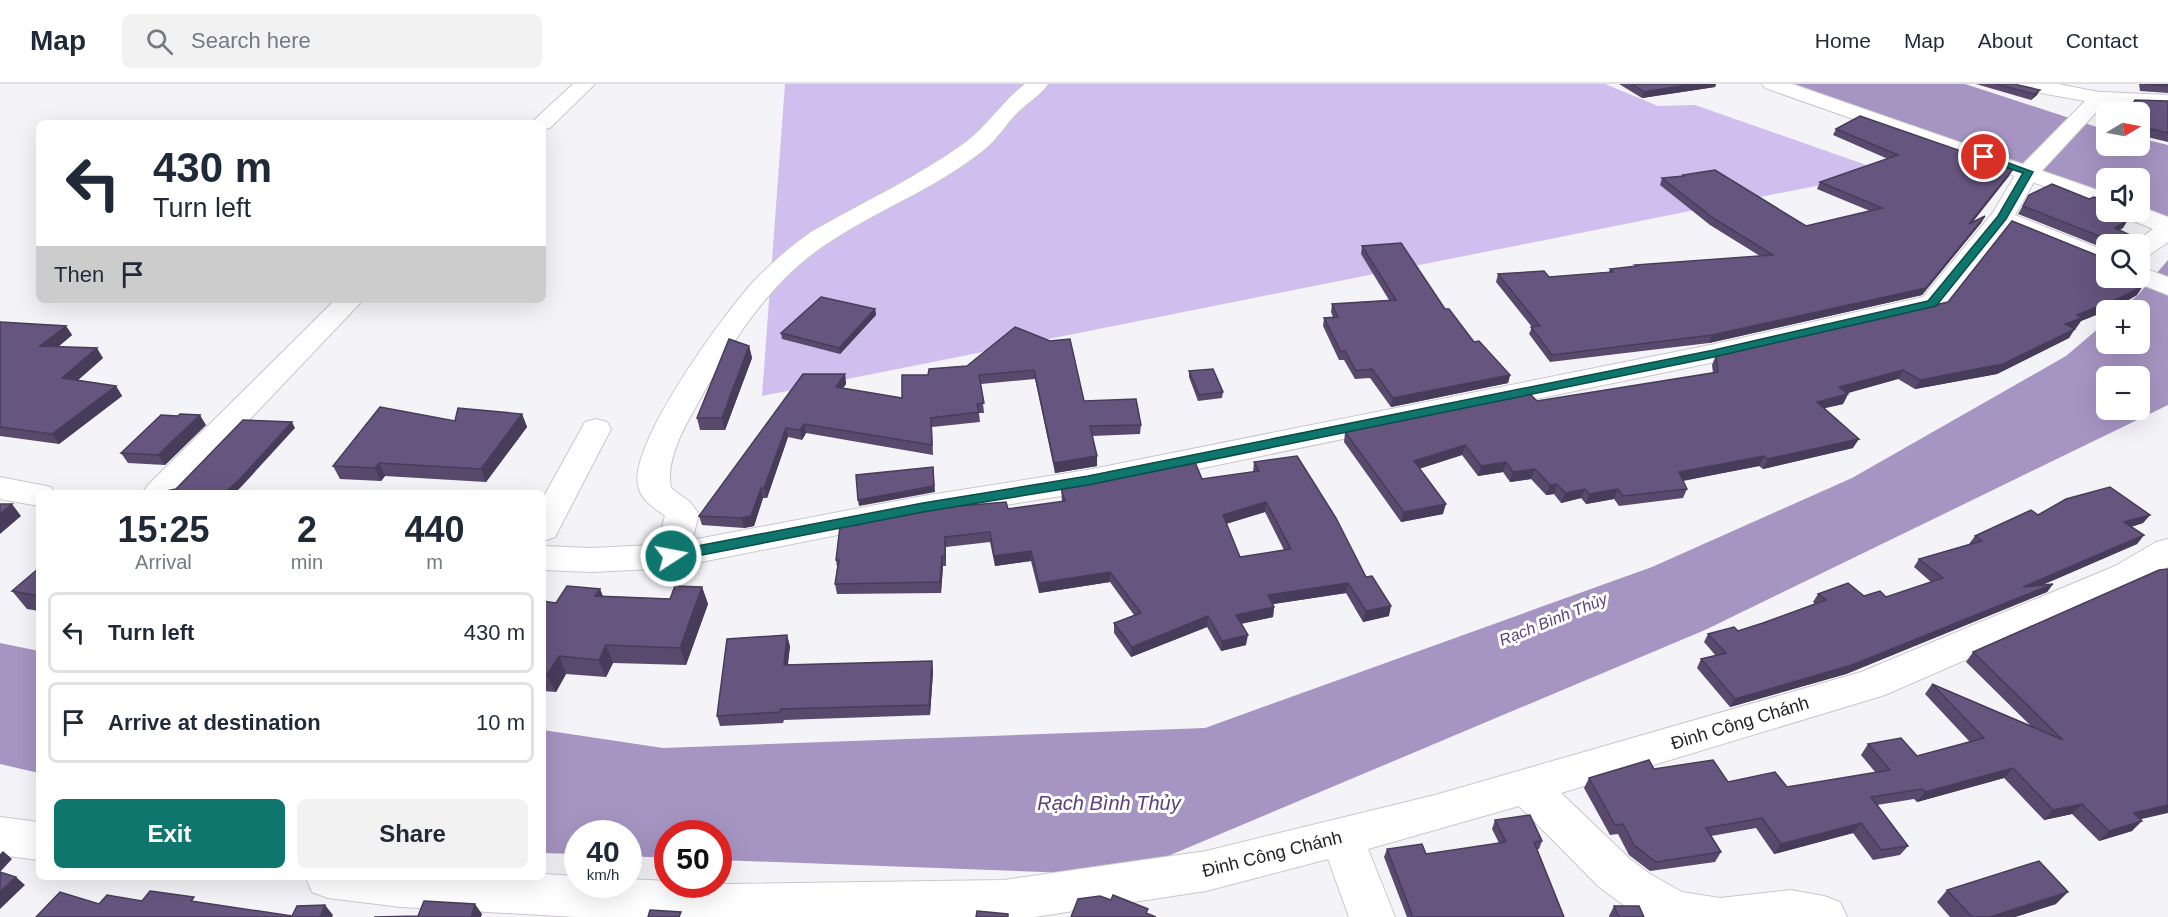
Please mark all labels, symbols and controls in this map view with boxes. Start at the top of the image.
search box [122,14,542,68]
text: Map [30,25,86,56]
icon: search [143,25,176,58]
text: Search here [191,28,311,53]
text: Home [1815,29,1871,52]
text: Map [1904,29,1945,52]
text: About [1978,29,2033,52]
text: Contact [2066,29,2138,52]
north arrow [2096,102,2150,156]
map controls [2096,102,2150,420]
pin [1958,131,2009,182]
icon: arrive [1967,140,2000,173]
icon: left [54,144,132,222]
text: 430 m [153,144,272,191]
button: sound [2096,168,2150,222]
text: Turn left [153,193,251,223]
button: search [2096,234,2150,288]
icon: arrive [116,258,149,291]
text: Then [54,262,104,287]
button: + [2096,300,2150,354]
button: − [2096,366,2150,420]
text: 15:25 [117,509,209,550]
text: 2 [297,509,317,550]
text: 440 [404,509,465,550]
position arrow [639,524,703,588]
text: Arrival [135,551,192,573]
text: min [291,551,323,573]
text: m [426,551,443,573]
water label: Rạch Bình Thủy [1497,590,1610,649]
icon: left [57,616,90,649]
text: Turn left [108,620,194,645]
text: 430 m [464,620,525,645]
street label: Đinh Công Chánh [1669,693,1811,753]
icon: arrive [57,706,90,739]
text: Arrive at destination [108,710,321,735]
text: 10 m [476,710,525,735]
water label: Rạch Bình Thủy [1037,792,1182,814]
button: Exit [54,799,285,868]
button: Share [297,799,528,868]
speed limit sign: 50 [654,820,732,898]
street label: Đinh Công Chánh [1200,827,1344,881]
text: 40 [586,835,620,868]
text: km/h [587,866,619,883]

